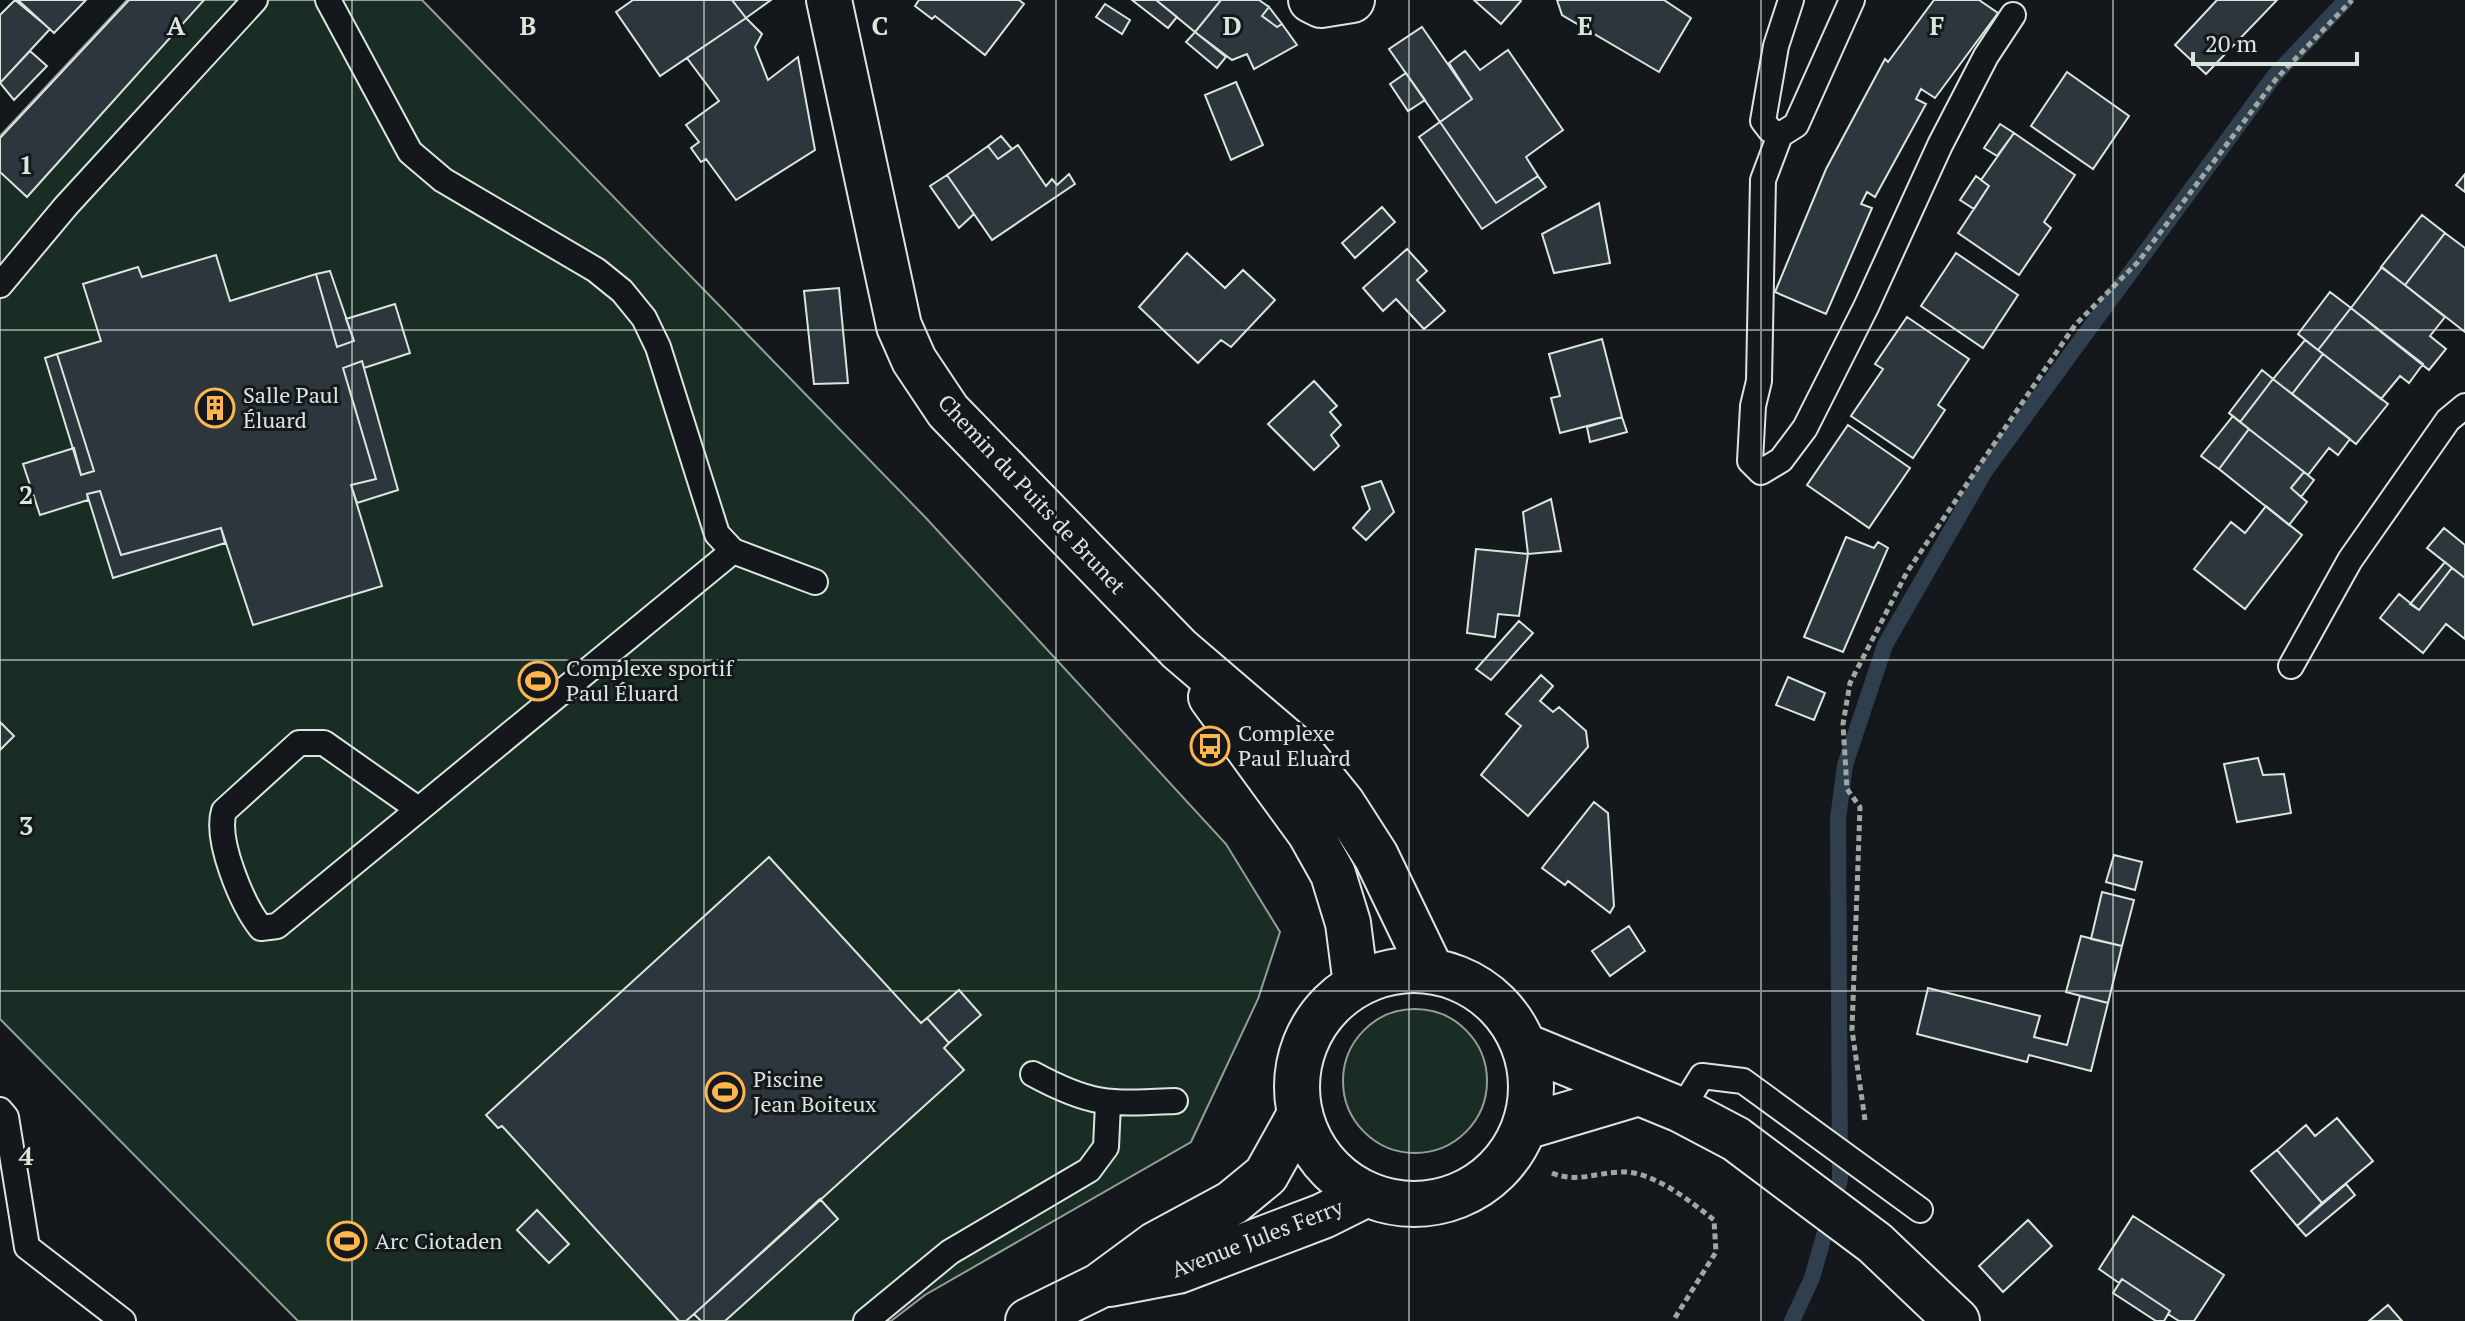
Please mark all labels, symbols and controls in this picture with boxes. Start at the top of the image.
text: A [167,8,186,42]
text: B [520,8,536,42]
text: C [872,8,888,42]
text: D [1222,8,1242,42]
text: E [1577,8,1593,42]
text: F [1930,8,1945,42]
scale bar [2193,16,2357,66]
text: 20 m [2205,27,2257,59]
text: 1 [19,147,33,181]
place label: Salle Paul Éluard [243,380,339,434]
building icon: Salle Paul Éluard [194,387,236,429]
street label: Chemin du Puits de Brunet [932,387,1133,600]
text: 2 [19,477,33,511]
place label: Complexe sportif Paul Éluard [566,653,734,707]
sports icon: Complexe sportif Paul Éluard [517,660,559,702]
place label: Complexe Paul Eluard [1238,718,1351,772]
bus stop icon: Complexe Paul Eluard [1189,725,1231,767]
text: 3 [19,808,33,842]
place label: Piscine Jean Boiteux [753,1064,877,1118]
sports icon: Piscine Jean Boiteux [704,1071,746,1113]
text: 4 [19,1138,34,1172]
street label: Avenue Jules Ferry [1167,1191,1348,1284]
sports icon: Arc Ciotaden [326,1220,368,1262]
place label: Arc Ciotaden [375,1226,502,1255]

